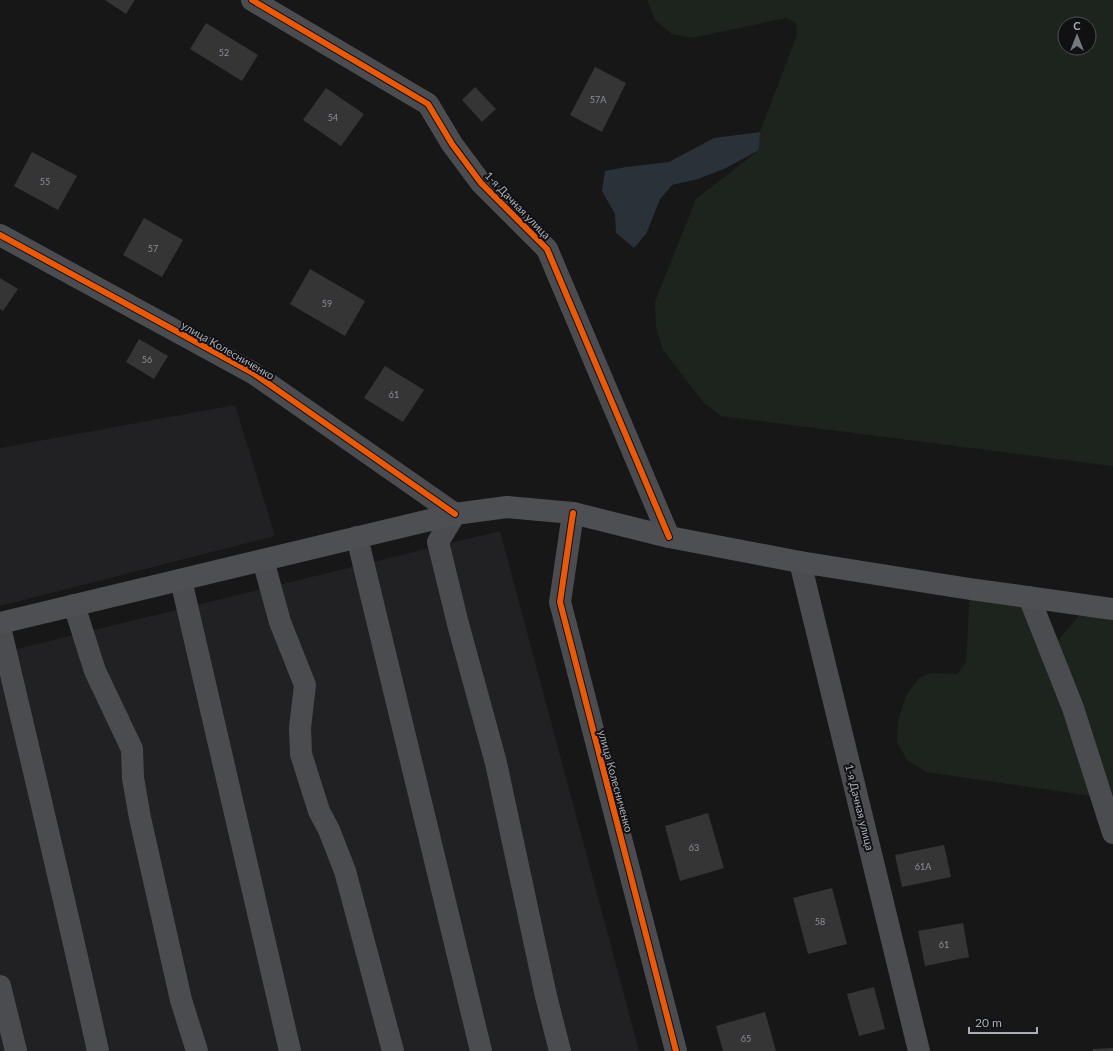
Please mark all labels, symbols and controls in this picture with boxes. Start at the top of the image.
north arrow [1057,16,1097,56]
text: С [1073,19,1081,32]
house number: 52 [219,47,229,58]
house number: 57А [590,94,607,105]
house number: 54 [328,112,338,123]
street label: 1-я Дачная улица [483,169,553,241]
house number: 55 [40,176,50,187]
house number: 57 [148,243,158,254]
house number: 59 [322,298,332,309]
street label: улица Колесниченко [179,318,277,382]
house number: 56 [142,354,152,365]
house number: 61 [389,389,399,400]
street label: улица Колесниченко [596,728,636,834]
street label: 1-я Дачная улица [843,763,877,851]
house number: 63 [689,842,699,853]
house number: 61А [915,861,932,872]
house number: 58 [815,916,825,927]
house number: 61 [939,939,949,950]
scale bar [969,1009,1037,1035]
text: 20 m [975,1015,1002,1030]
house number: 65 [741,1033,751,1044]

